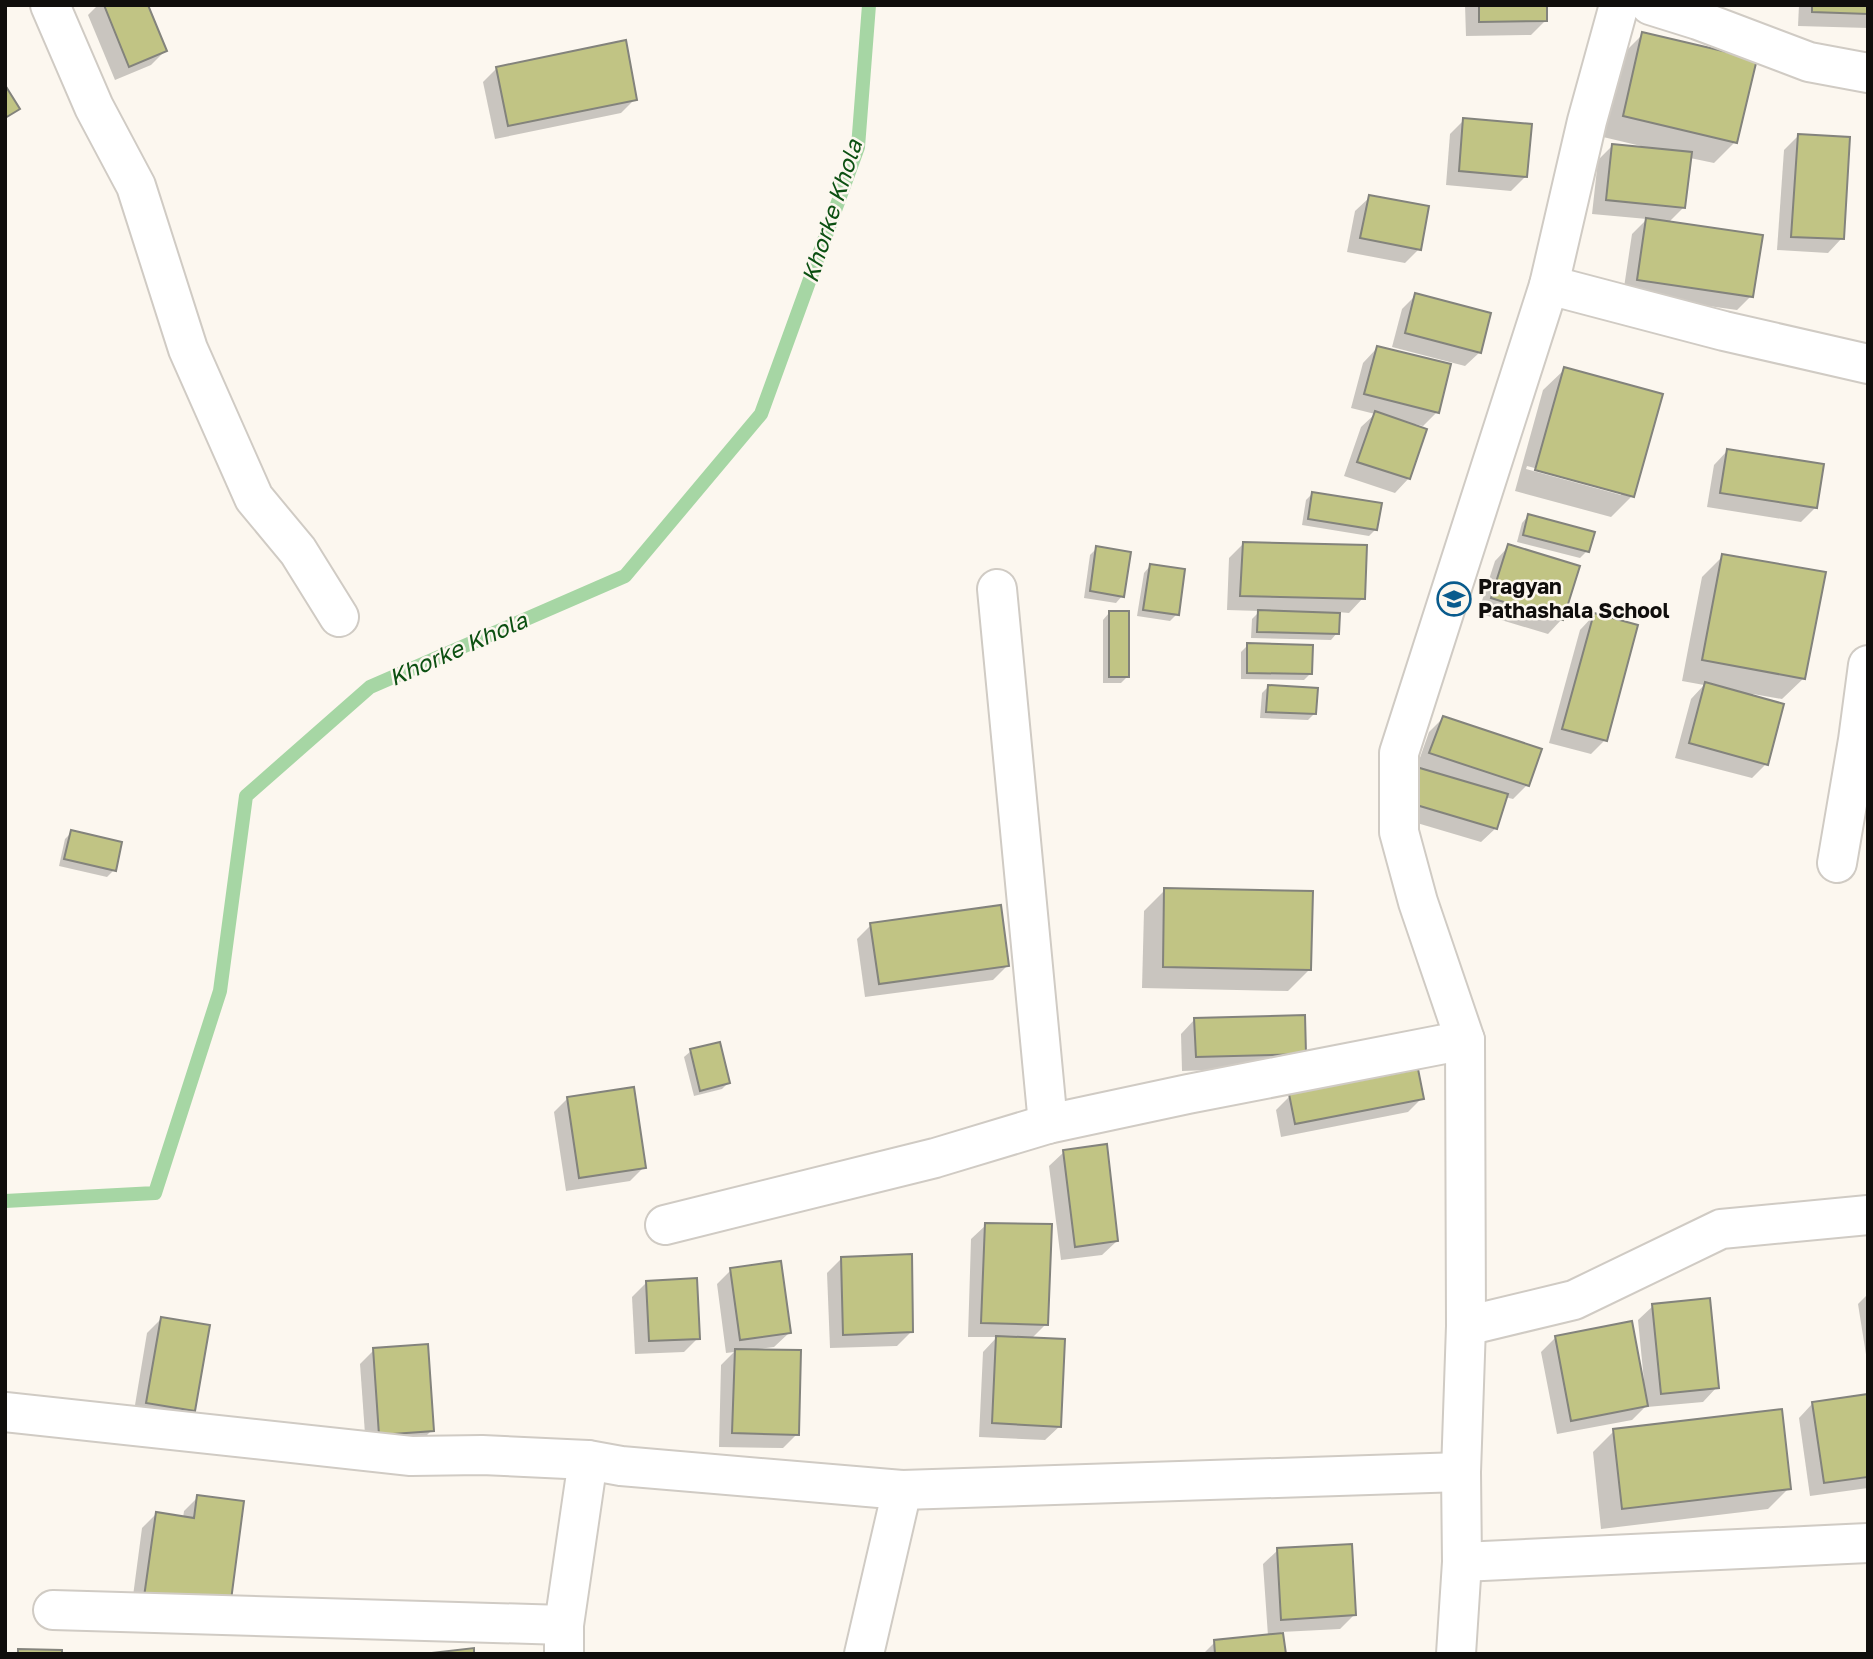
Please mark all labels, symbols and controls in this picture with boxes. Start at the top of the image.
water label: Khorke Khola [795,135,868,286]
place label: Pragyan Pathashala School [1478,573,1669,623]
school or university icon: Pragyan Pathashala School [1435,580,1473,618]
water label: Khorke Khola [384,605,532,691]

